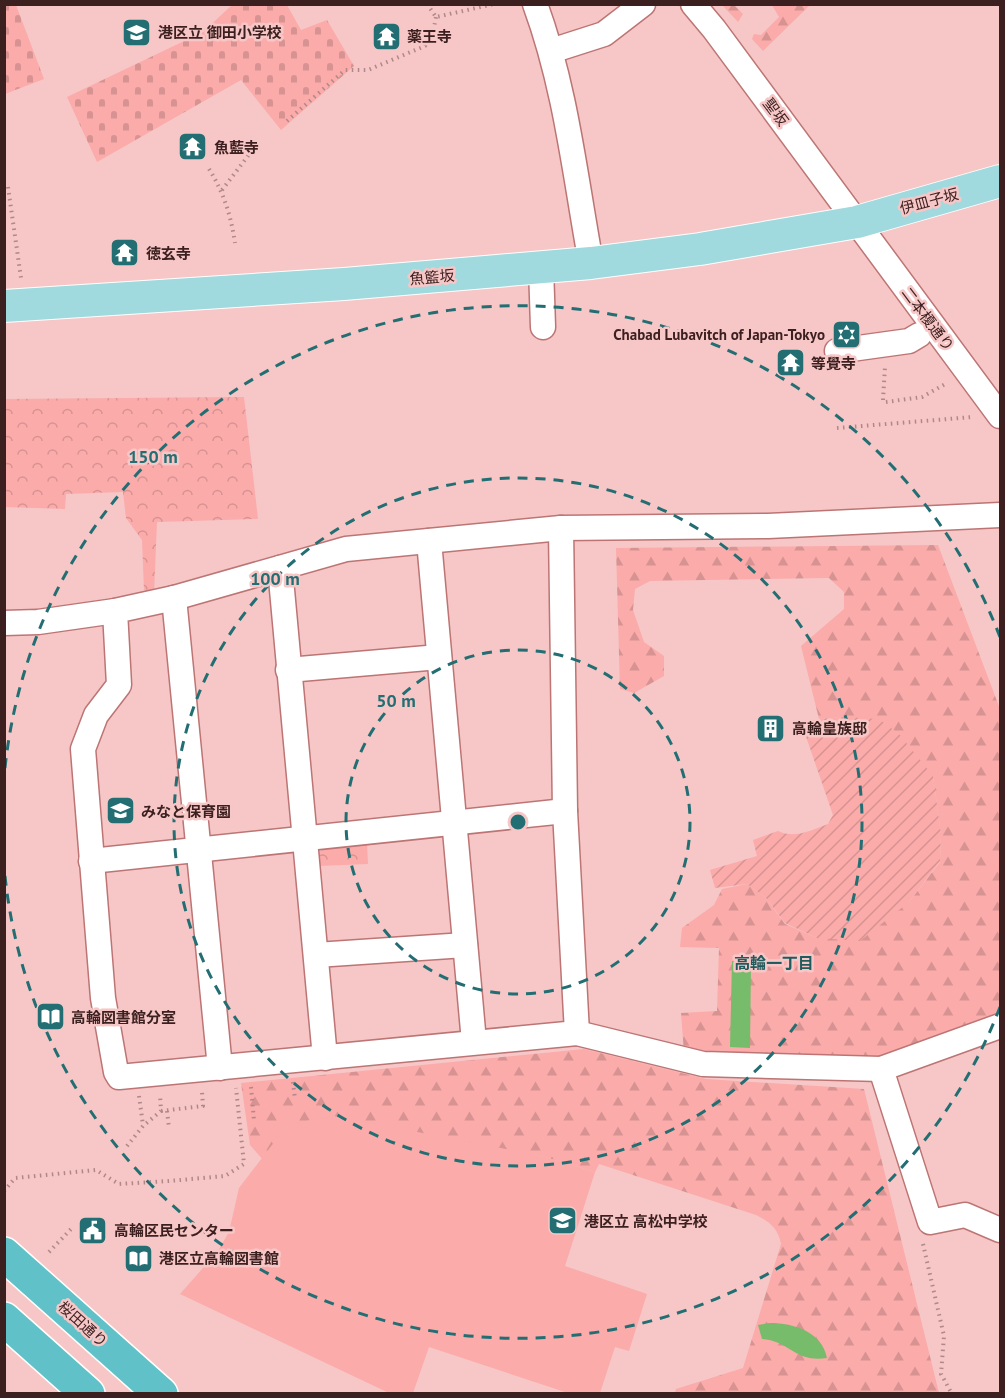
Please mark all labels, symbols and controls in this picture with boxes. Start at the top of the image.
school or university icon: 港区立 御田小学校 [121,16,153,48]
temple icon: 薬王寺 [370,20,402,52]
place label: 港区立 御田小学校 [158,23,282,42]
place label: 薬王寺 [407,27,452,46]
street label: 聖坂 [759,94,793,130]
temple icon: 魚藍寺 [177,131,209,163]
place label: 魚藍寺 [214,138,259,157]
street label: 伊皿子坂 [898,184,960,218]
temple icon: 徳玄寺 [109,237,141,269]
place label: 徳玄寺 [146,244,191,263]
street label: 魚籃坂 [409,266,455,288]
street label: 二本榎通り [898,283,958,355]
synagogue icon: Chabad Lubavitch of Japan-Tokyo [830,318,862,350]
place label: Chabad Lubavitch of Japan-Tokyo [613,325,825,344]
temple icon: 等覺寺 [774,347,806,379]
place label: 等覺寺 [811,354,856,373]
text: 150 m [128,445,178,468]
text: 100 m [250,567,300,590]
text: 50 m [376,689,416,712]
building icon: 高輪皇族邸 [755,712,787,744]
place label: 高輪皇族邸 [792,719,867,738]
school or university icon: みなと保育園 [104,795,136,827]
place label: みなと保育園 [141,802,231,821]
centre of rings [508,812,528,832]
district label: 高輪一丁目 [734,953,814,973]
library icon: 高輪図書館分室 [34,1001,66,1033]
place label: 高輪図書館分室 [71,1008,176,1027]
school or university icon: 港区立 高松中学校 [547,1205,579,1237]
place label: 港区立 高松中学校 [584,1212,708,1231]
public building icon: 高輪区民センター [77,1214,109,1246]
place label: 高輪区民センター [114,1221,234,1240]
library icon: 港区立高輪図書館 [122,1242,154,1274]
place label: 港区立高輪図書館 [159,1249,279,1268]
street label: 桜田通り [54,1297,112,1351]

